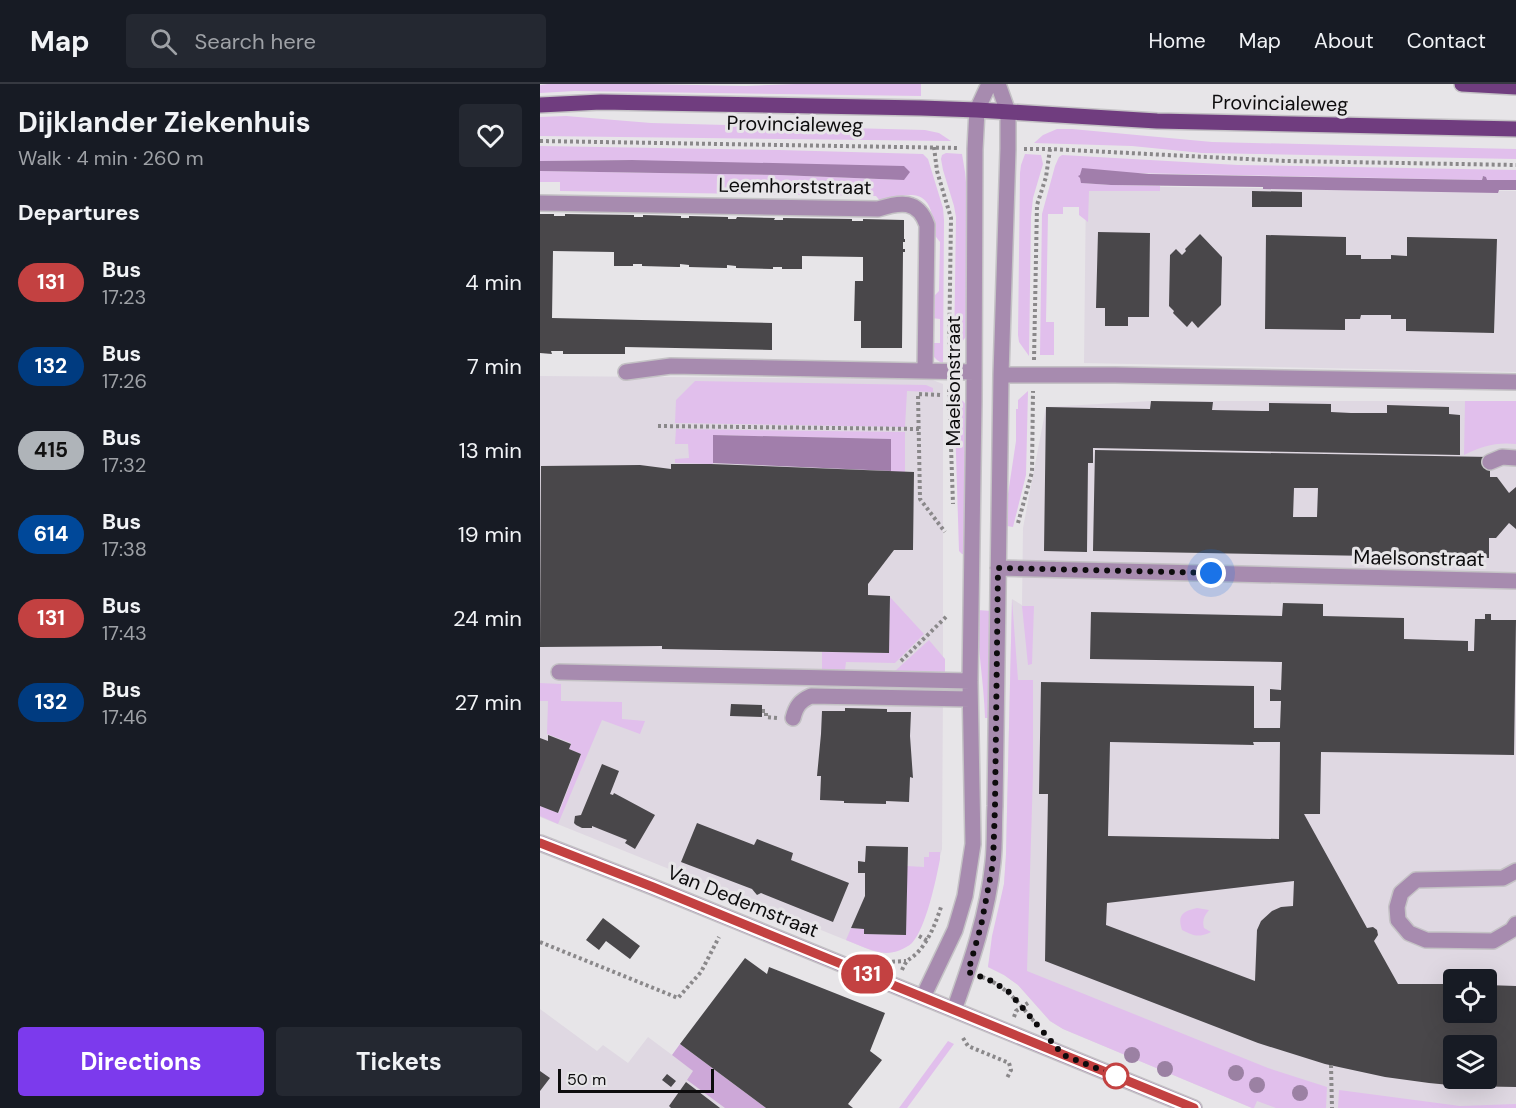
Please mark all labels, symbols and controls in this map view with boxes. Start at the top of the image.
search box [126,14,546,68]
text: Map [30,23,90,60]
icon: search [147,25,180,58]
text: Search here [195,27,316,56]
text: Home [1148,27,1206,55]
text: Map [1239,27,1281,55]
text: About [1314,27,1374,55]
text: Contact [1407,27,1486,55]
street label: Provincialeweg [1211,89,1349,117]
text: Dijklander Ziekenhuis [18,104,311,141]
button: heart [459,104,522,167]
street label: Provincialeweg [726,110,864,138]
text: Walk · 4 min · 260 m [18,145,203,171]
street label: Leemhorststraat [718,172,872,200]
text: Departures [18,198,140,227]
text: Bus [102,255,141,284]
text: 131 [37,268,65,296]
text: 4 min [465,268,522,297]
text: 17:23 [102,284,146,310]
street label: Maelsonstraat [940,315,966,447]
text: Bus [102,339,141,368]
text: 132 [35,352,67,380]
text: 7 min [467,352,522,381]
text: 17:26 [102,368,147,394]
text: Bus [102,423,141,452]
text: 415 [34,436,68,464]
text: 13 min [459,436,522,465]
text: 17:32 [102,452,146,478]
text: Bus [102,507,141,536]
text: 614 [34,520,68,548]
text: 19 min [458,520,522,549]
text: 17:38 [102,536,147,562]
street label: Maelsonstraat [1353,544,1485,572]
your location [1196,558,1226,588]
text: Bus [102,591,141,620]
text: 131 [37,604,65,632]
text: 24 min [453,604,522,633]
text: 17:43 [102,620,147,646]
text: Bus [102,675,141,704]
text: 132 [35,688,67,716]
text: 27 min [455,688,522,717]
text: 17:46 [102,704,148,730]
street label: Van Dedemstraat [664,859,823,943]
line badge: 131 [832,954,902,994]
text: 131 [853,960,881,988]
map controls [1443,969,1497,1089]
button: locate [1443,969,1497,1023]
button: Directions [18,1027,264,1096]
button: Tickets [276,1027,522,1096]
button: layers [1443,1035,1497,1089]
unlabelled marker [1103,1063,1129,1089]
scale bar [558,1066,714,1094]
text: 50 m [567,1069,606,1090]

